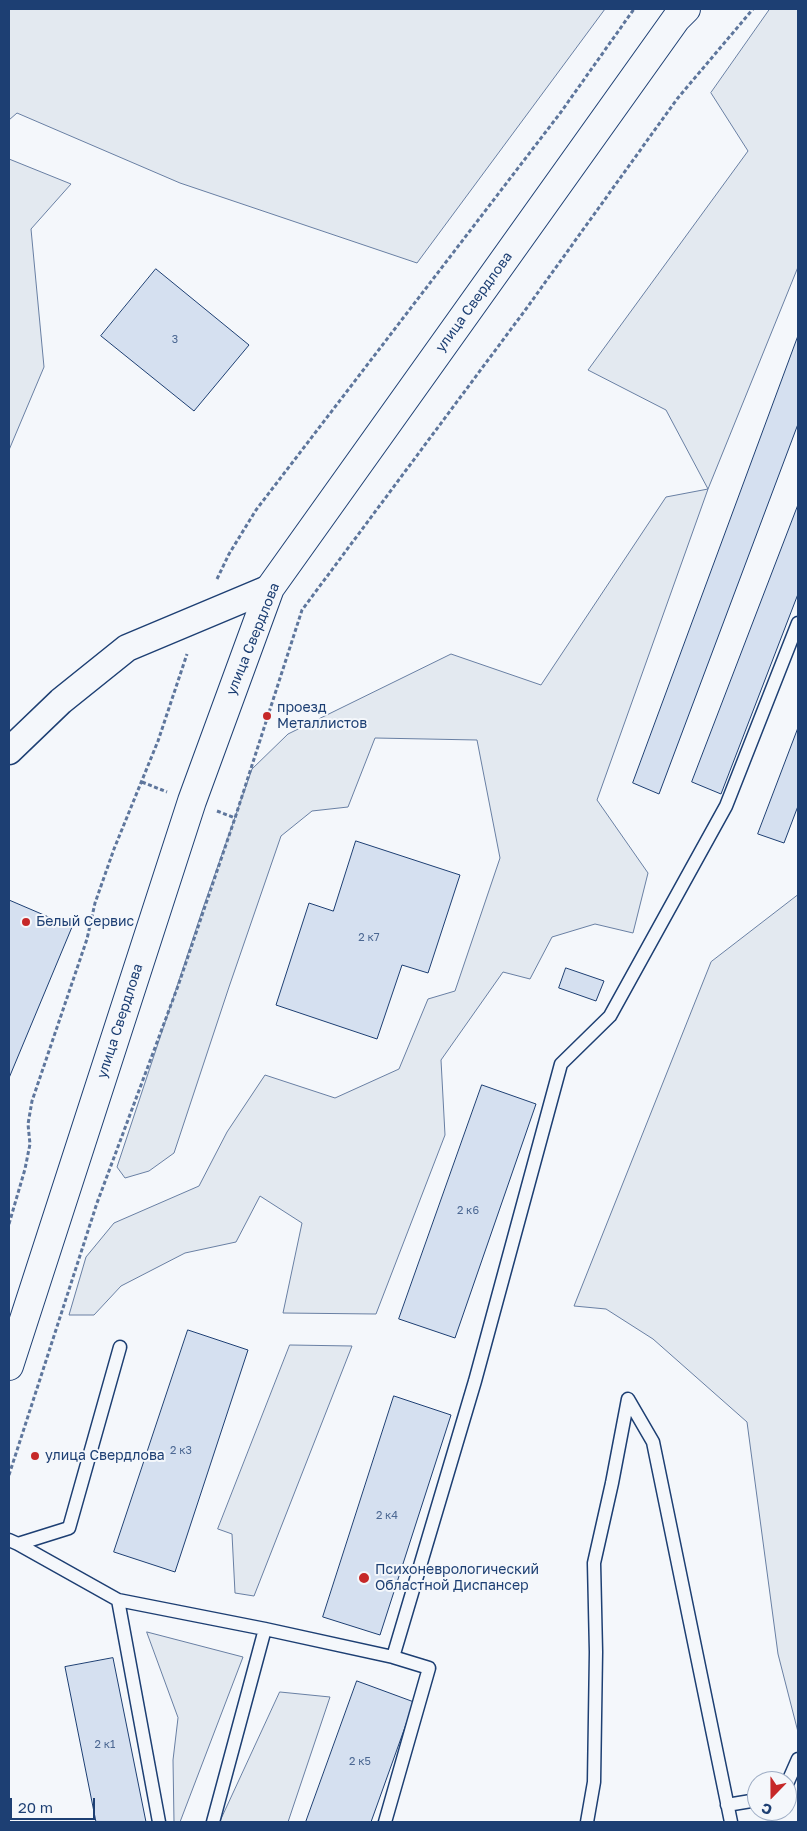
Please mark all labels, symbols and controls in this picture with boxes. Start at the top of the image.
street label: улица Свердлова [432,249,516,355]
house number: 3 [172,333,178,347]
street label: улица Свердлова [223,580,283,698]
place label: проезд Металлистов [277,700,367,732]
marker: проезд Металлистов [261,710,273,722]
place label: Белый Сервис [36,914,134,930]
marker: Белый Сервис [20,916,32,928]
house number: 2 к7 [358,931,380,945]
street label: улица Свердлова [94,961,146,1081]
house number: 2 к6 [457,1204,479,1218]
house number: 2 к3 [170,1444,192,1458]
place label: улица Свердлова [45,1448,165,1464]
marker: улица Свердлова [29,1450,41,1462]
house number: 2 к4 [376,1509,398,1523]
place label: Психоневрологический Областной Диспансер [375,1562,539,1594]
marker: Психоневрологический Областной Диспансер [357,1571,371,1585]
house number: 2 к1 [95,1738,115,1752]
house number: 2 к5 [349,1755,371,1769]
north arrow [747,1771,797,1821]
scale bar [12,1788,98,1820]
text: 20 m [18,1798,53,1816]
text: С [759,1800,774,1819]

